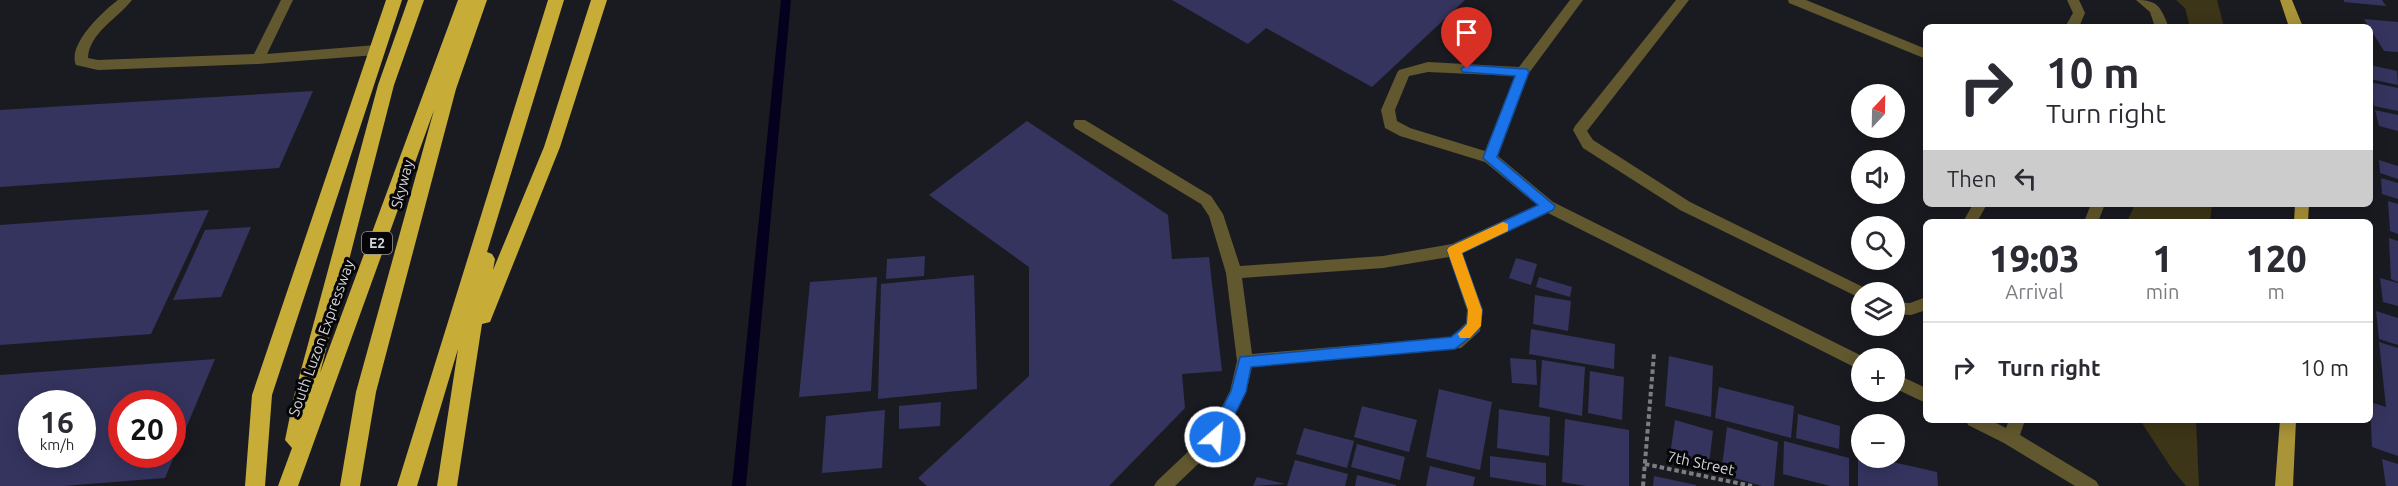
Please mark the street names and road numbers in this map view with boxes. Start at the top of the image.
street label: Skyway [387,158,417,210]
road number: E2 [362,232,392,254]
street label: South Luzon Expressway [285,257,357,419]
street label: 7th Street [1666,448,1736,478]

